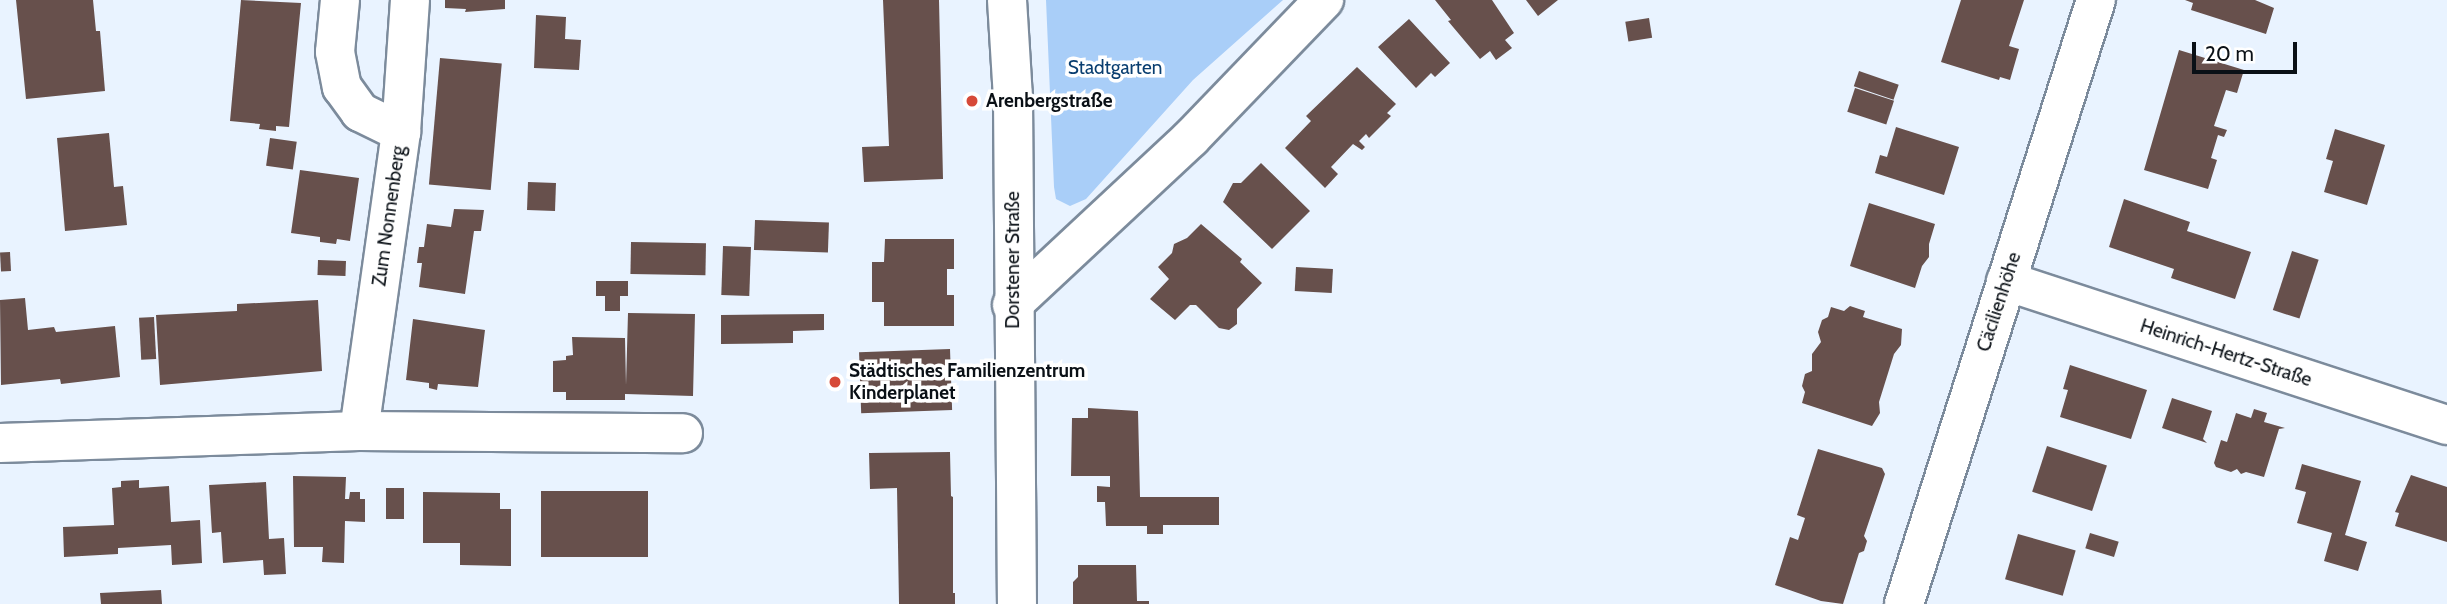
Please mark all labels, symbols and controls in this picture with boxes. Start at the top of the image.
scale bar [2195,28,2300,72]
text: 20 m [2205,41,2254,66]
park label: Stadtgarten [1068,57,1162,79]
place label: Arenbergstraße [986,90,1112,112]
marker: Arenbergstraße [964,93,980,109]
street label: Zum Nonnenberg [368,144,410,288]
street label: Dorstener Straße [1002,191,1024,329]
street label: Cäcilienhöhe [1972,249,2026,355]
street label: Heinrich-Hertz-Straße [2137,314,2315,392]
place label: Städtisches Familienzentrum Kinderplanet [849,360,1085,404]
marker: Städtisches Familienzentrum Kinderplanet [827,374,843,390]

